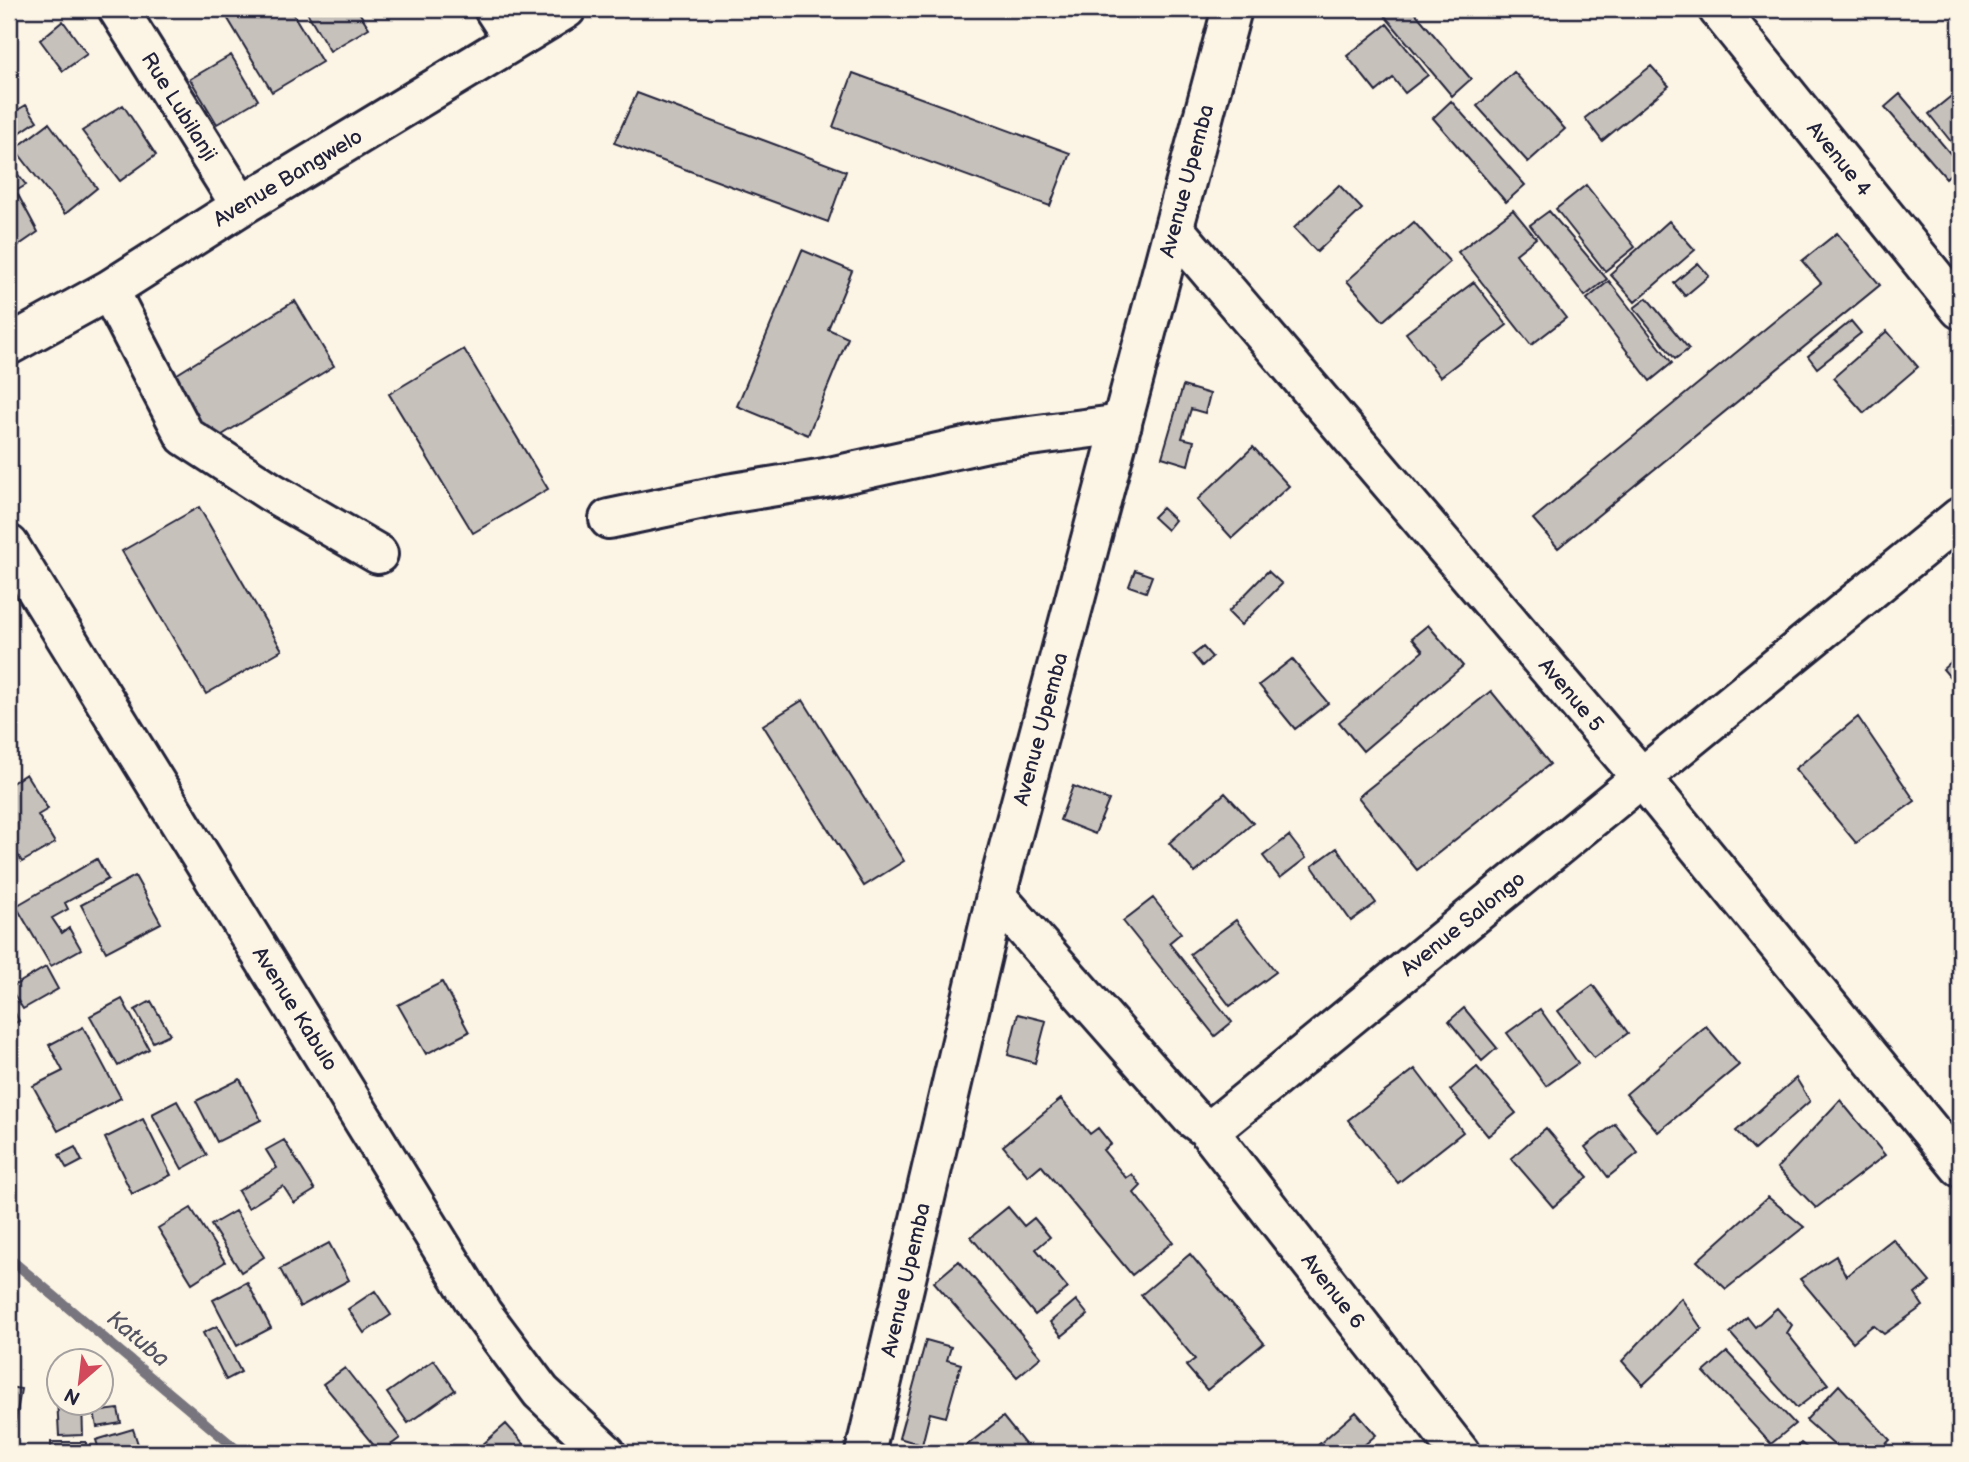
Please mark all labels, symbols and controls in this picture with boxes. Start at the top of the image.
street label: Rue Lubilanji [136,48,222,166]
street label: Avenue Upemba [1155,102,1219,260]
street label: Avenue 4 [1801,117,1877,202]
street label: Avenue Bangwelo [209,124,367,232]
street label: Avenue Upemba [1009,650,1073,808]
street label: Avenue 5 [1533,653,1609,737]
street label: Avenue Salongo [1396,866,1530,982]
street label: Avenue Kabulo [247,943,343,1076]
street label: Avenue Upemba [876,1200,936,1360]
street label: Avenue 6 [1296,1248,1370,1334]
water label: Katuba [101,1305,175,1373]
north arrow [46,1346,116,1416]
text: N [61,1382,84,1409]

